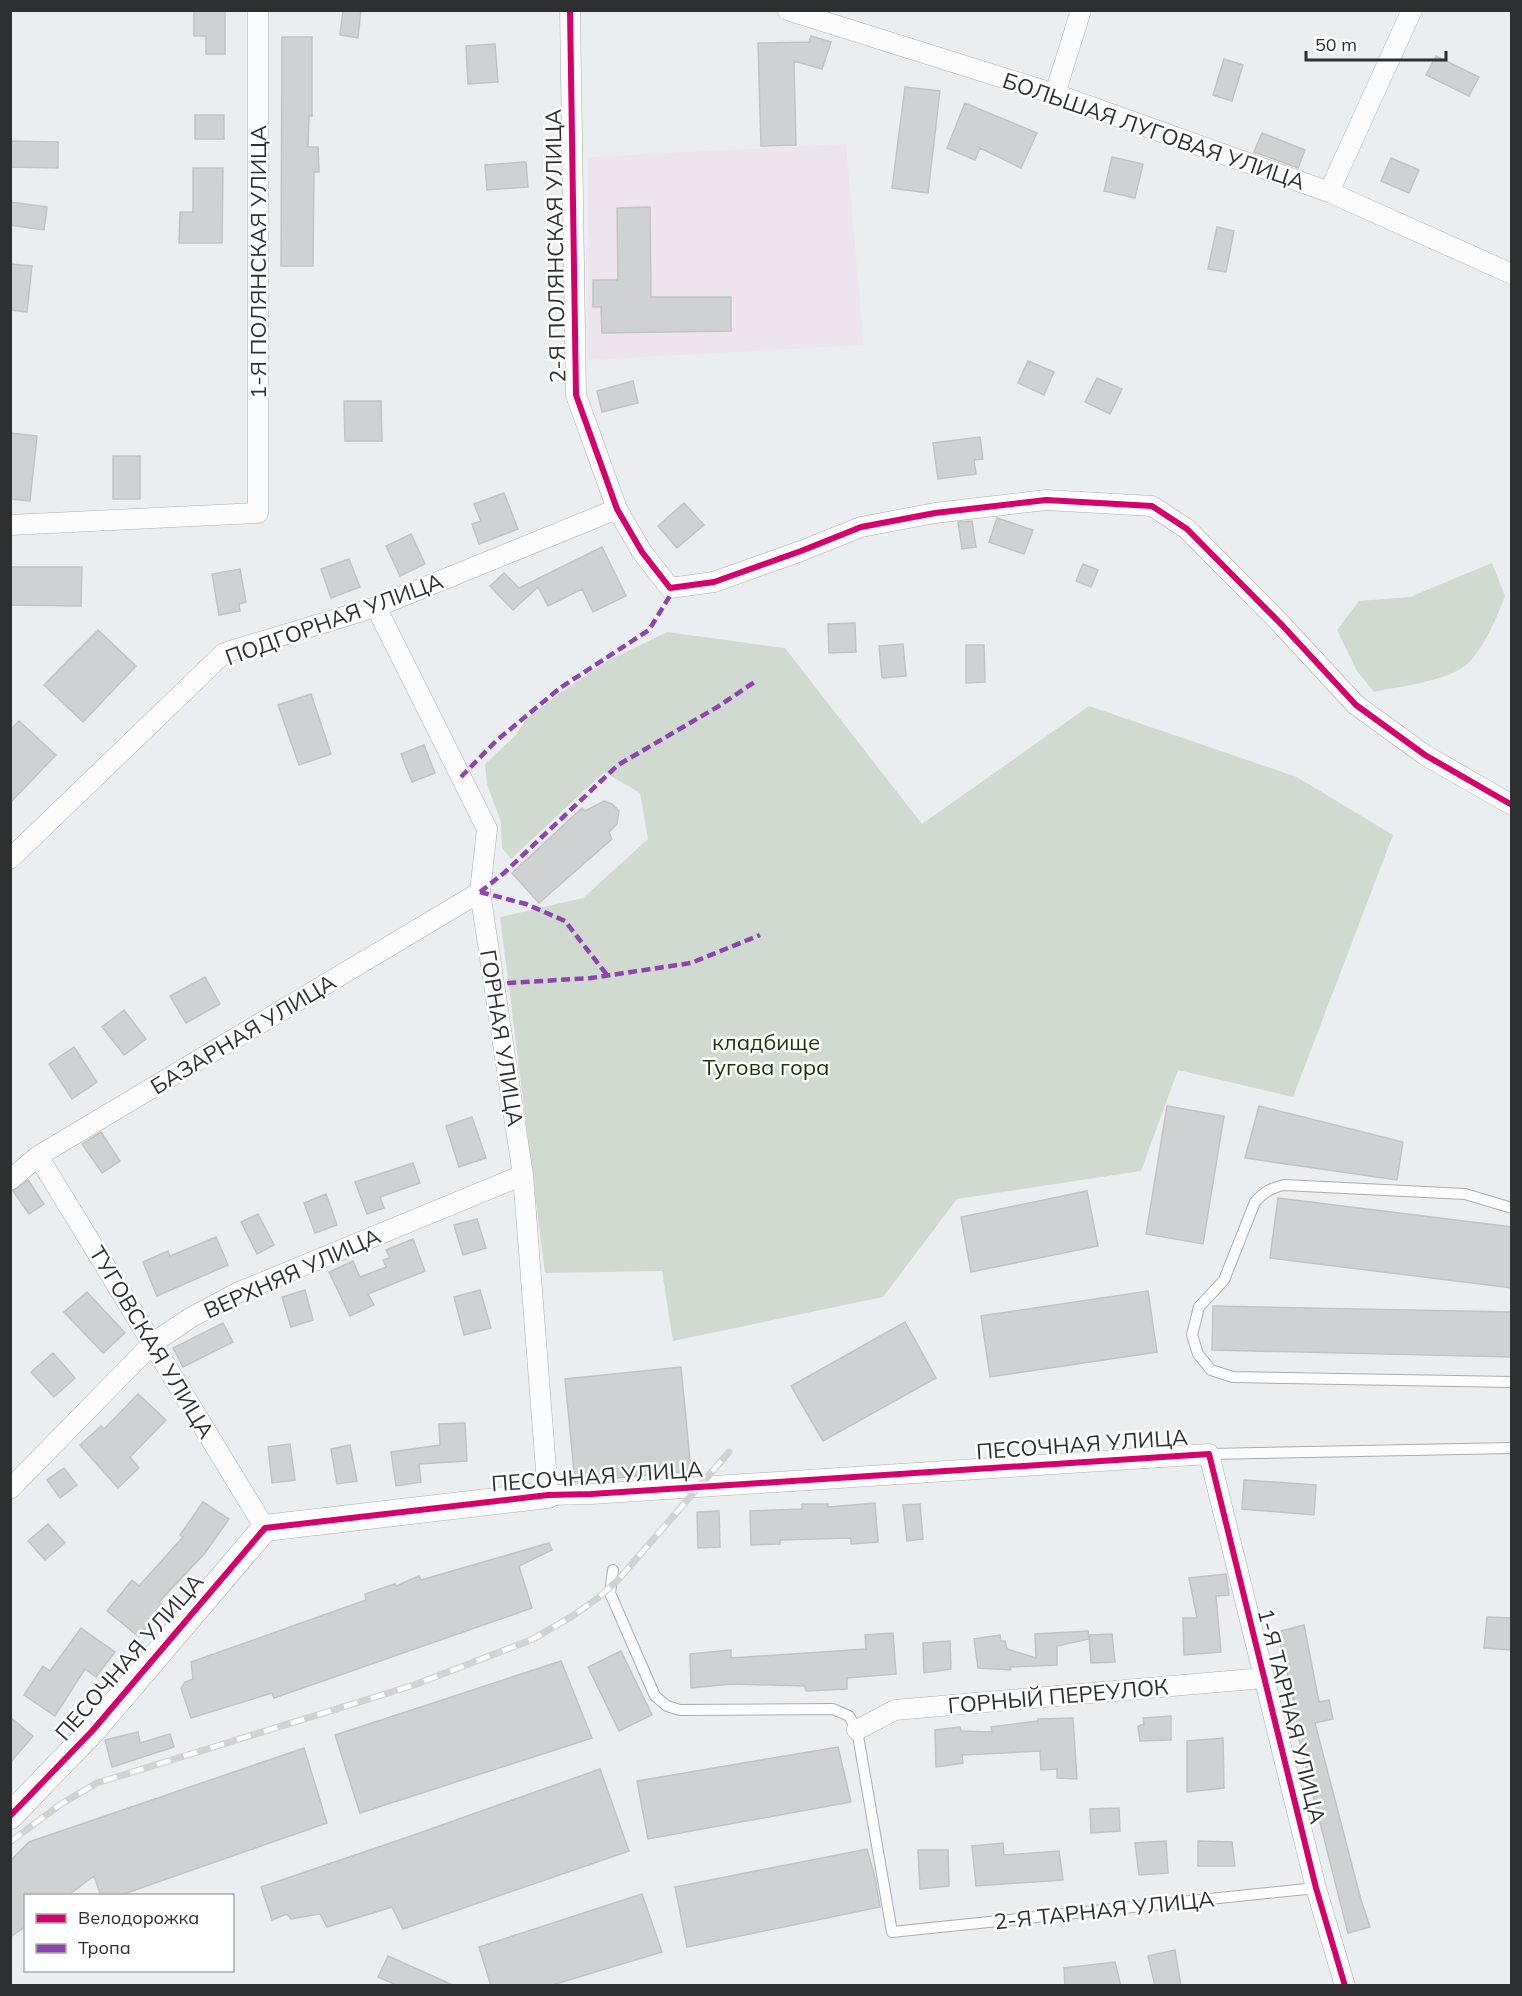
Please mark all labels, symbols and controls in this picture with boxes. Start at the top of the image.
scale bar [1306,24,1446,62]
text: 50 m [1315,33,1357,56]
street label: БОЛЬШАЯ ЛУГОВАЯ УЛИЦА [999,66,1309,196]
street label: 2-Я ПОЛЯНСКАЯ УЛИЦА [539,109,571,383]
street label: 1-Я ПОЛЯНСКАЯ УЛИЦА [244,125,272,399]
street label: ПОДГОРНАЯ УЛИЦА [221,567,447,671]
street label: ГОРНАЯ УЛИЦА [474,947,530,1129]
street label: БАЗАРНАЯ УЛИЦА [145,968,341,1100]
park label: кладбище Тугова гора [702,1028,830,1081]
street label: ВЕРХНЯЯ УЛИЦА [199,1221,385,1325]
street label: ТУГОВСКАЯ УЛИЦА [83,1241,221,1443]
street label: ПЕСОЧНАЯ УЛИЦА [975,1423,1189,1465]
street label: ПЕСОЧНАЯ УЛИЦА [490,1455,704,1497]
street label: ПЕСОЧНАЯ УЛИЦА [49,1568,209,1746]
street label: 1-Я ТАРНАЯ УЛИЦА [1252,1605,1332,1827]
street label: ГОРНЫЙ ПЕРЕУЛОК [947,1672,1170,1720]
street label: 2-Я ТАРНАЯ УЛИЦА [993,1885,1215,1935]
legend [24,1894,234,1972]
text: Велодорожка [78,1906,199,1929]
text: Тропа [78,1936,131,1959]

